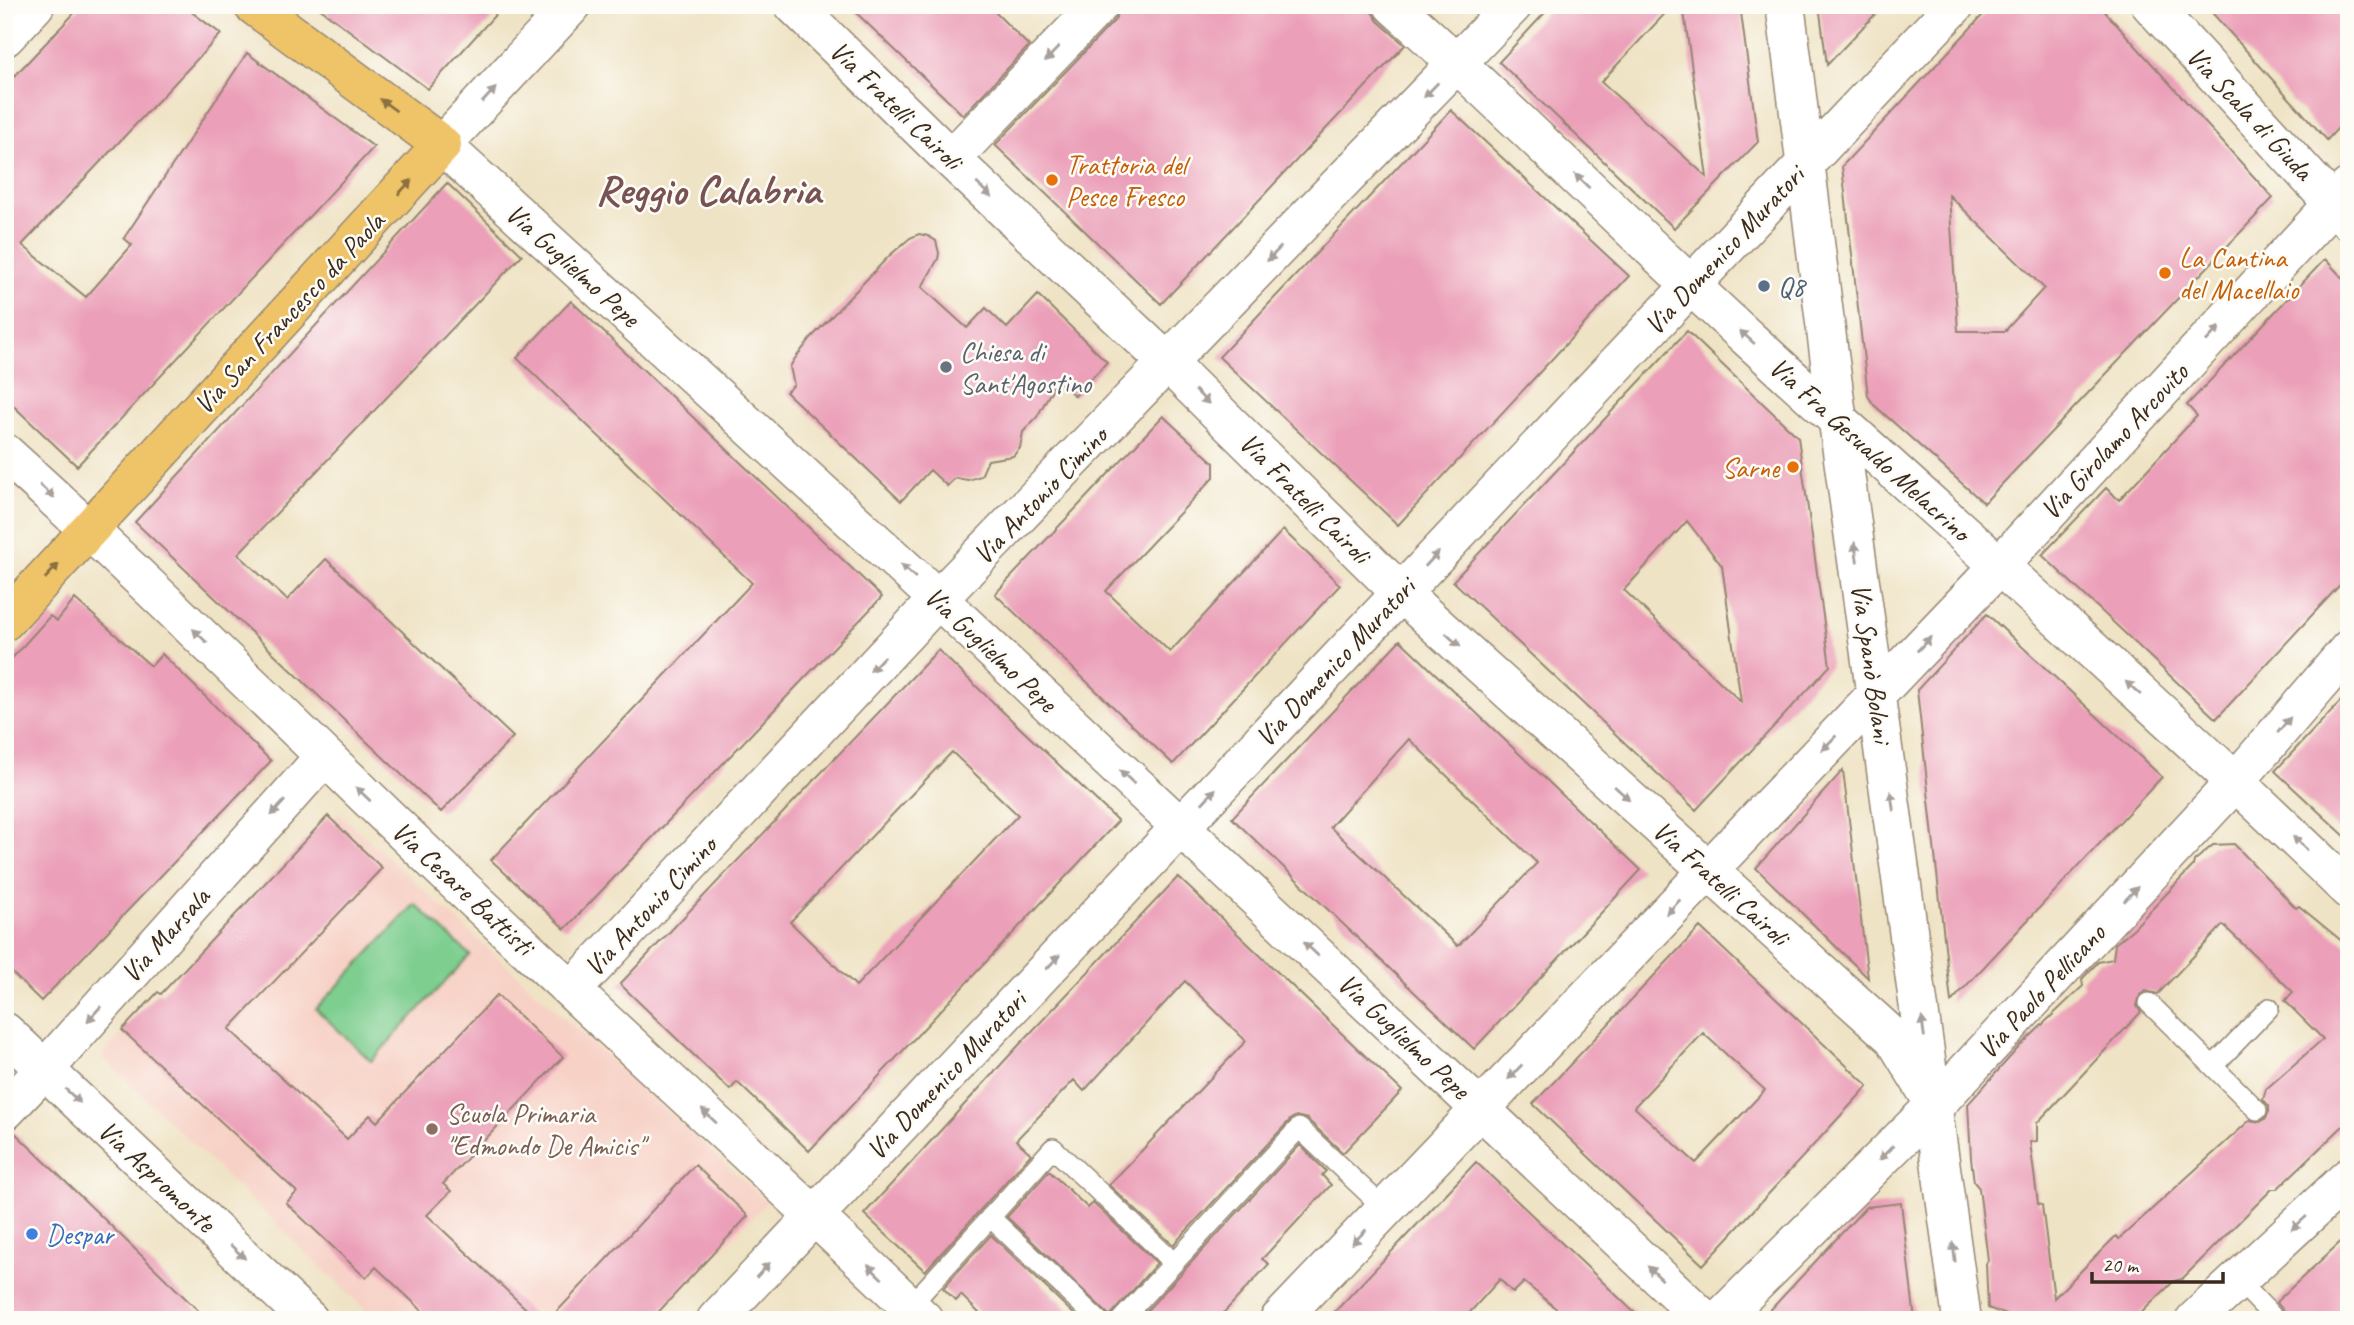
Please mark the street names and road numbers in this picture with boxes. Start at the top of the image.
street label: Via Fratelli Cairoli [822,33,972,180]
street label: Via Scala di Giuda [2179,39,2322,188]
street label: Via Domenico Muratori [1637,155,1814,342]
street label: Via Guglielmo Pepe [499,196,649,336]
street label: Via San Francesco da Paola [186,203,393,422]
street label: Via Fra Gesualdo Melacrino [1762,349,1980,551]
street label: Via Girolamo Arcovito [2032,354,2197,527]
street label: Via Antonio Cimino [965,416,1117,571]
street label: Via Fratelli Cairoli [1232,425,1380,573]
street label: Via Domenico Muratori [1248,567,1425,754]
street label: Via Guglielmo Pepe [917,579,1066,721]
street label: Via Spanò Bolani [1844,581,1901,748]
street label: Via Cesare Battisti [385,813,544,965]
street label: Via Fratelli Cairoli [1646,813,1799,956]
street label: Via Antonio Cimino [576,826,726,983]
street label: Via Marsala [113,879,218,990]
street label: Via Paolo Pellicano [1969,915,2114,1066]
street label: Via Guglielmo Pepe [1330,966,1479,1108]
street label: Via Domenico Muratori [859,980,1036,1167]
street label: Via Aspromonte [91,1113,224,1241]

